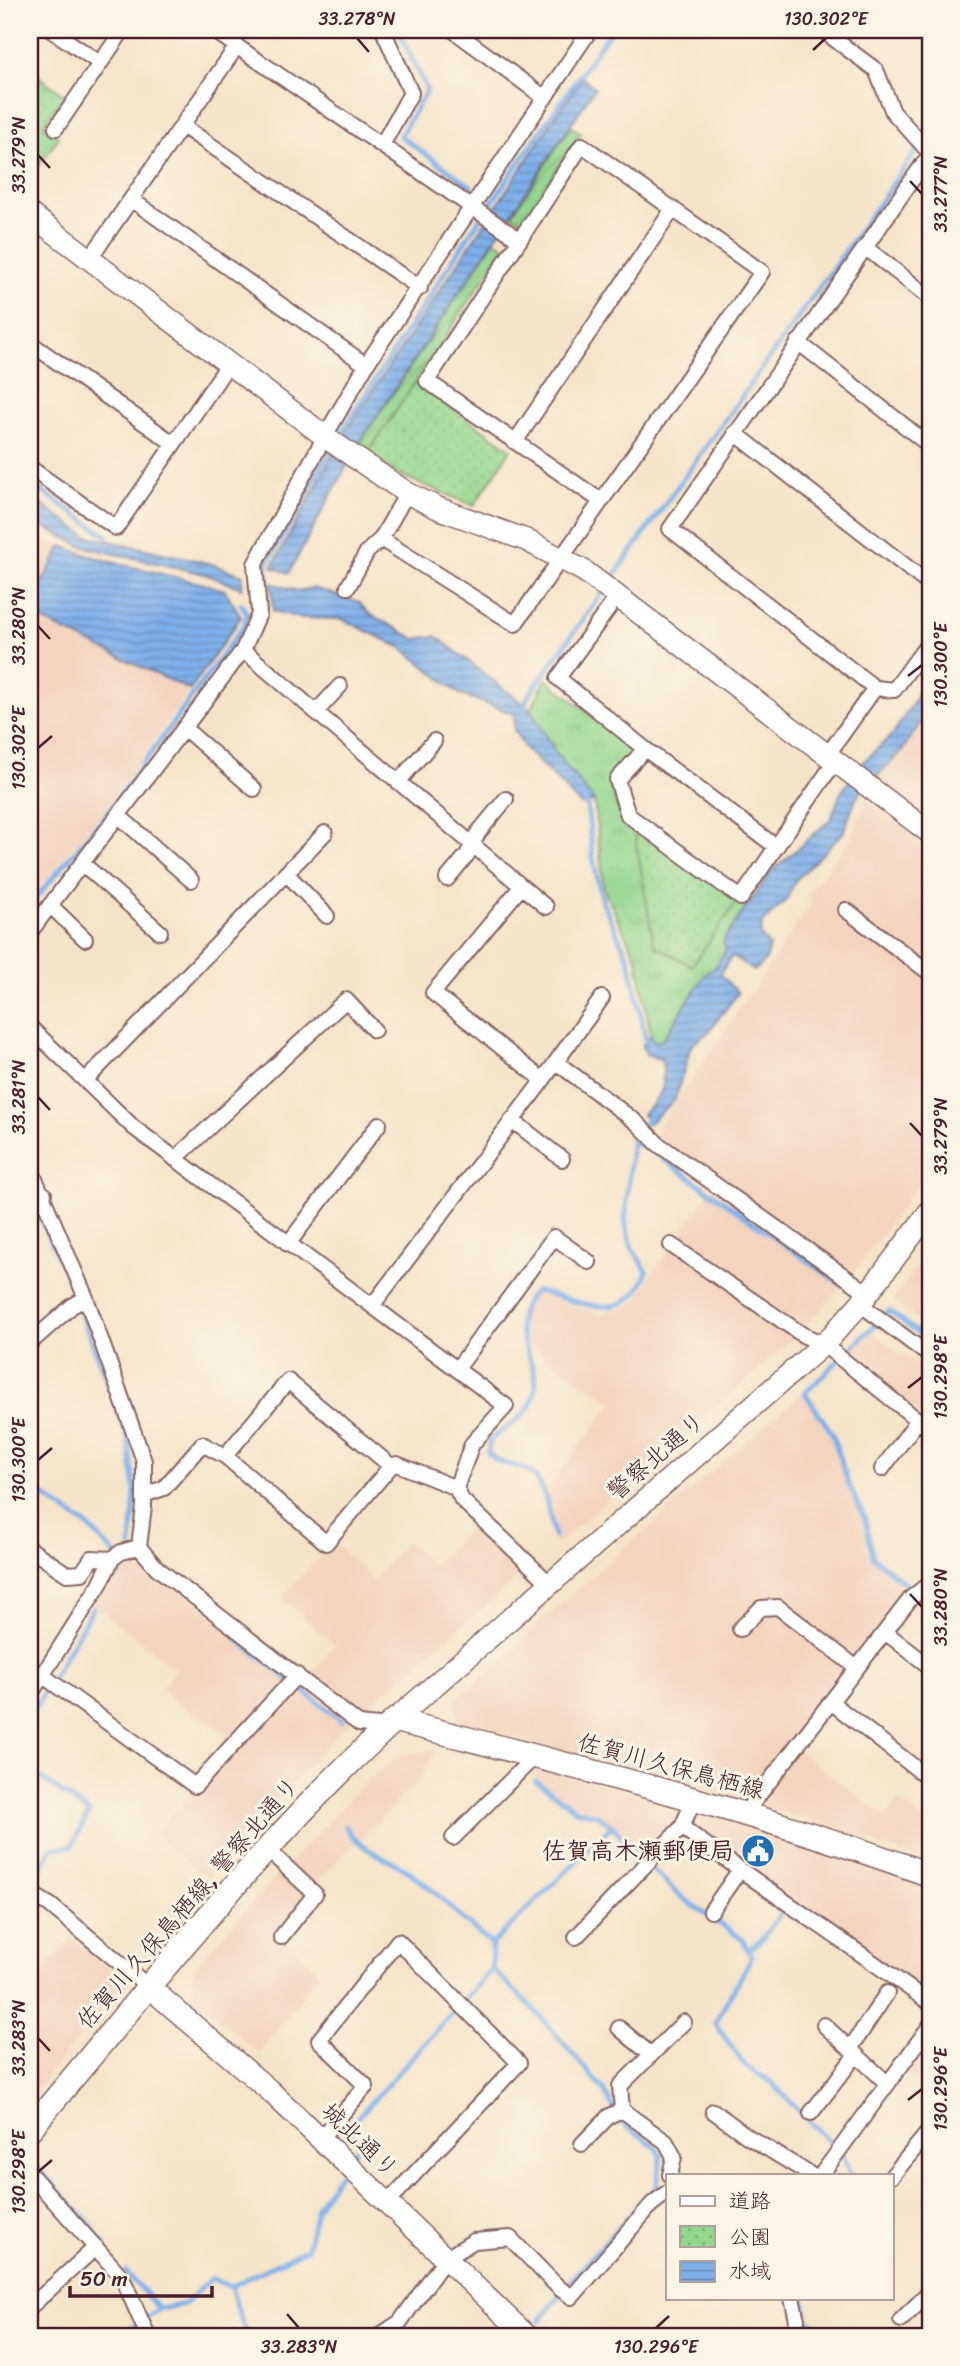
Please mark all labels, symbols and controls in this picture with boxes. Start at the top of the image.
text: 33.278°N [319,3,396,35]
text: 130.302°E [784,3,869,35]
text: 33.279°N [3,116,35,194]
text: 33.277°N [925,155,957,232]
text: 33.280°N [3,586,35,665]
text: 130.300°E [925,622,957,707]
text: 130.302°E [3,705,35,790]
text: 33.281°N [3,1059,35,1134]
text: 33.279°N [925,1097,957,1175]
text: 130.298°E [925,1334,957,1419]
street label: 警察北通り [597,1401,715,1511]
text: 130.300°E [3,1417,35,1502]
text: 33.280°N [925,1567,957,1646]
street label: 佐賀川久保鳥栖線 [573,1721,769,1811]
street label: 佐賀川久保鳥栖線, 警察北通り [66,1767,310,2039]
place label: 佐賀高木瀬郵便局 [542,1830,734,1872]
public building icon: 佐賀高木瀬郵便局 [739,1832,777,1870]
text: 33.283°N [3,1999,35,2076]
text: 130.296°E [925,2046,957,2131]
street label: 城北通り [311,2092,409,2188]
text: 130.298°E [3,2129,35,2214]
legend [666,2174,894,2300]
text: 道路 [729,2182,771,2220]
text: 公園 [729,2218,771,2256]
text: 水域 [729,2252,771,2290]
scale bar [70,2254,212,2298]
text: 50 m [80,2260,128,2298]
text: 33.283°N [261,2331,338,2363]
text: 130.296°E [614,2331,699,2363]

